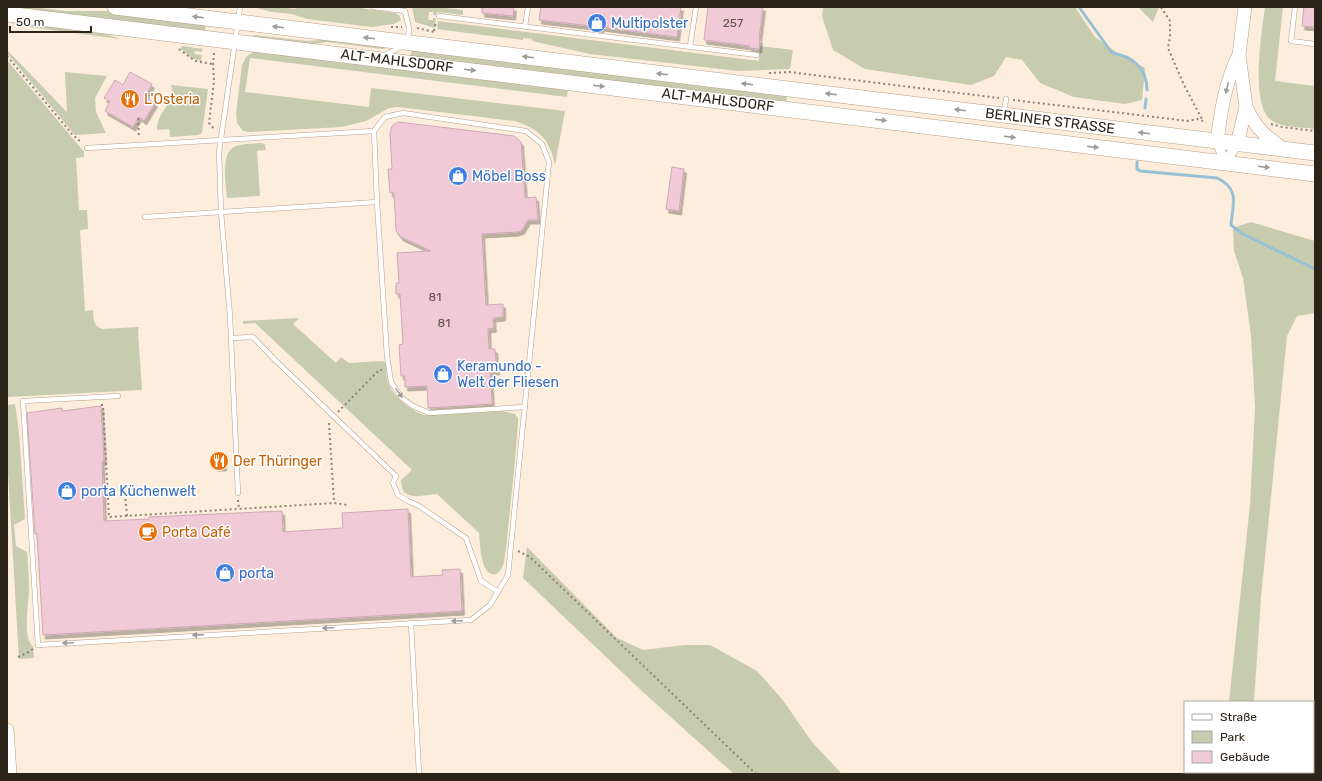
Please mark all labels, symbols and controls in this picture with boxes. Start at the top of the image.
scale bar [10,8,91,34]
shop icon: Multipolster [586,12,608,34]
one-way arrow [192,14,204,20]
text: 50 m [16,15,44,29]
place label: Multipolster [611,15,689,32]
house number: 257 [723,16,743,30]
one-way arrow [272,24,284,30]
one-way arrow [363,35,375,41]
street label: ALT-MAHLSDORF [340,46,454,76]
one-way arrow [522,54,534,61]
one-way arrow [464,67,476,73]
one-way arrow [656,70,668,77]
one-way arrow [741,81,753,87]
one-way arrow [1223,82,1229,94]
one-way arrow [593,83,605,89]
street label: ALT-MAHLSDORF [661,85,775,115]
restaurant icon: L'Osteria [119,88,141,110]
place label: L'Osteria [144,91,200,108]
one-way arrow [825,91,837,98]
street label: BERLINER STRASSE [984,105,1116,137]
one-way arrow [954,107,966,114]
one-way arrow [875,117,887,124]
one-way arrow [1138,130,1150,136]
one-way arrow [1004,133,1016,140]
one-way arrow [1087,144,1099,150]
one-way arrow [1258,164,1270,171]
shop icon: Möbel Boss [447,165,469,187]
place label: Möbel Boss [472,168,546,185]
house number: 81 [429,290,441,304]
house number: 81 [438,316,450,330]
place label: Keramundo - Welt der Fliesen [457,358,559,391]
shop icon: Keramundo - Welt der Fliesen [432,363,454,385]
one-way arrow [395,387,403,398]
restaurant icon: Der Thüringer [208,450,230,472]
place label: Der Thüringer [233,453,323,470]
shop icon: porta Küchenwelt [56,480,78,502]
place label: porta Küchenwelt [81,483,197,500]
cafe icon: Porta Café [137,521,159,543]
place label: Porta Café [162,524,231,541]
shop icon: porta [214,562,236,584]
place label: porta [239,565,274,582]
one-way arrow [451,617,463,624]
one-way arrow [321,625,334,631]
one-way arrow [192,632,204,639]
one-way arrow [62,639,74,646]
legend [1184,701,1314,773]
text: Straße [1220,710,1257,724]
text: Park [1220,730,1246,744]
text: Gebäude [1220,750,1270,764]

